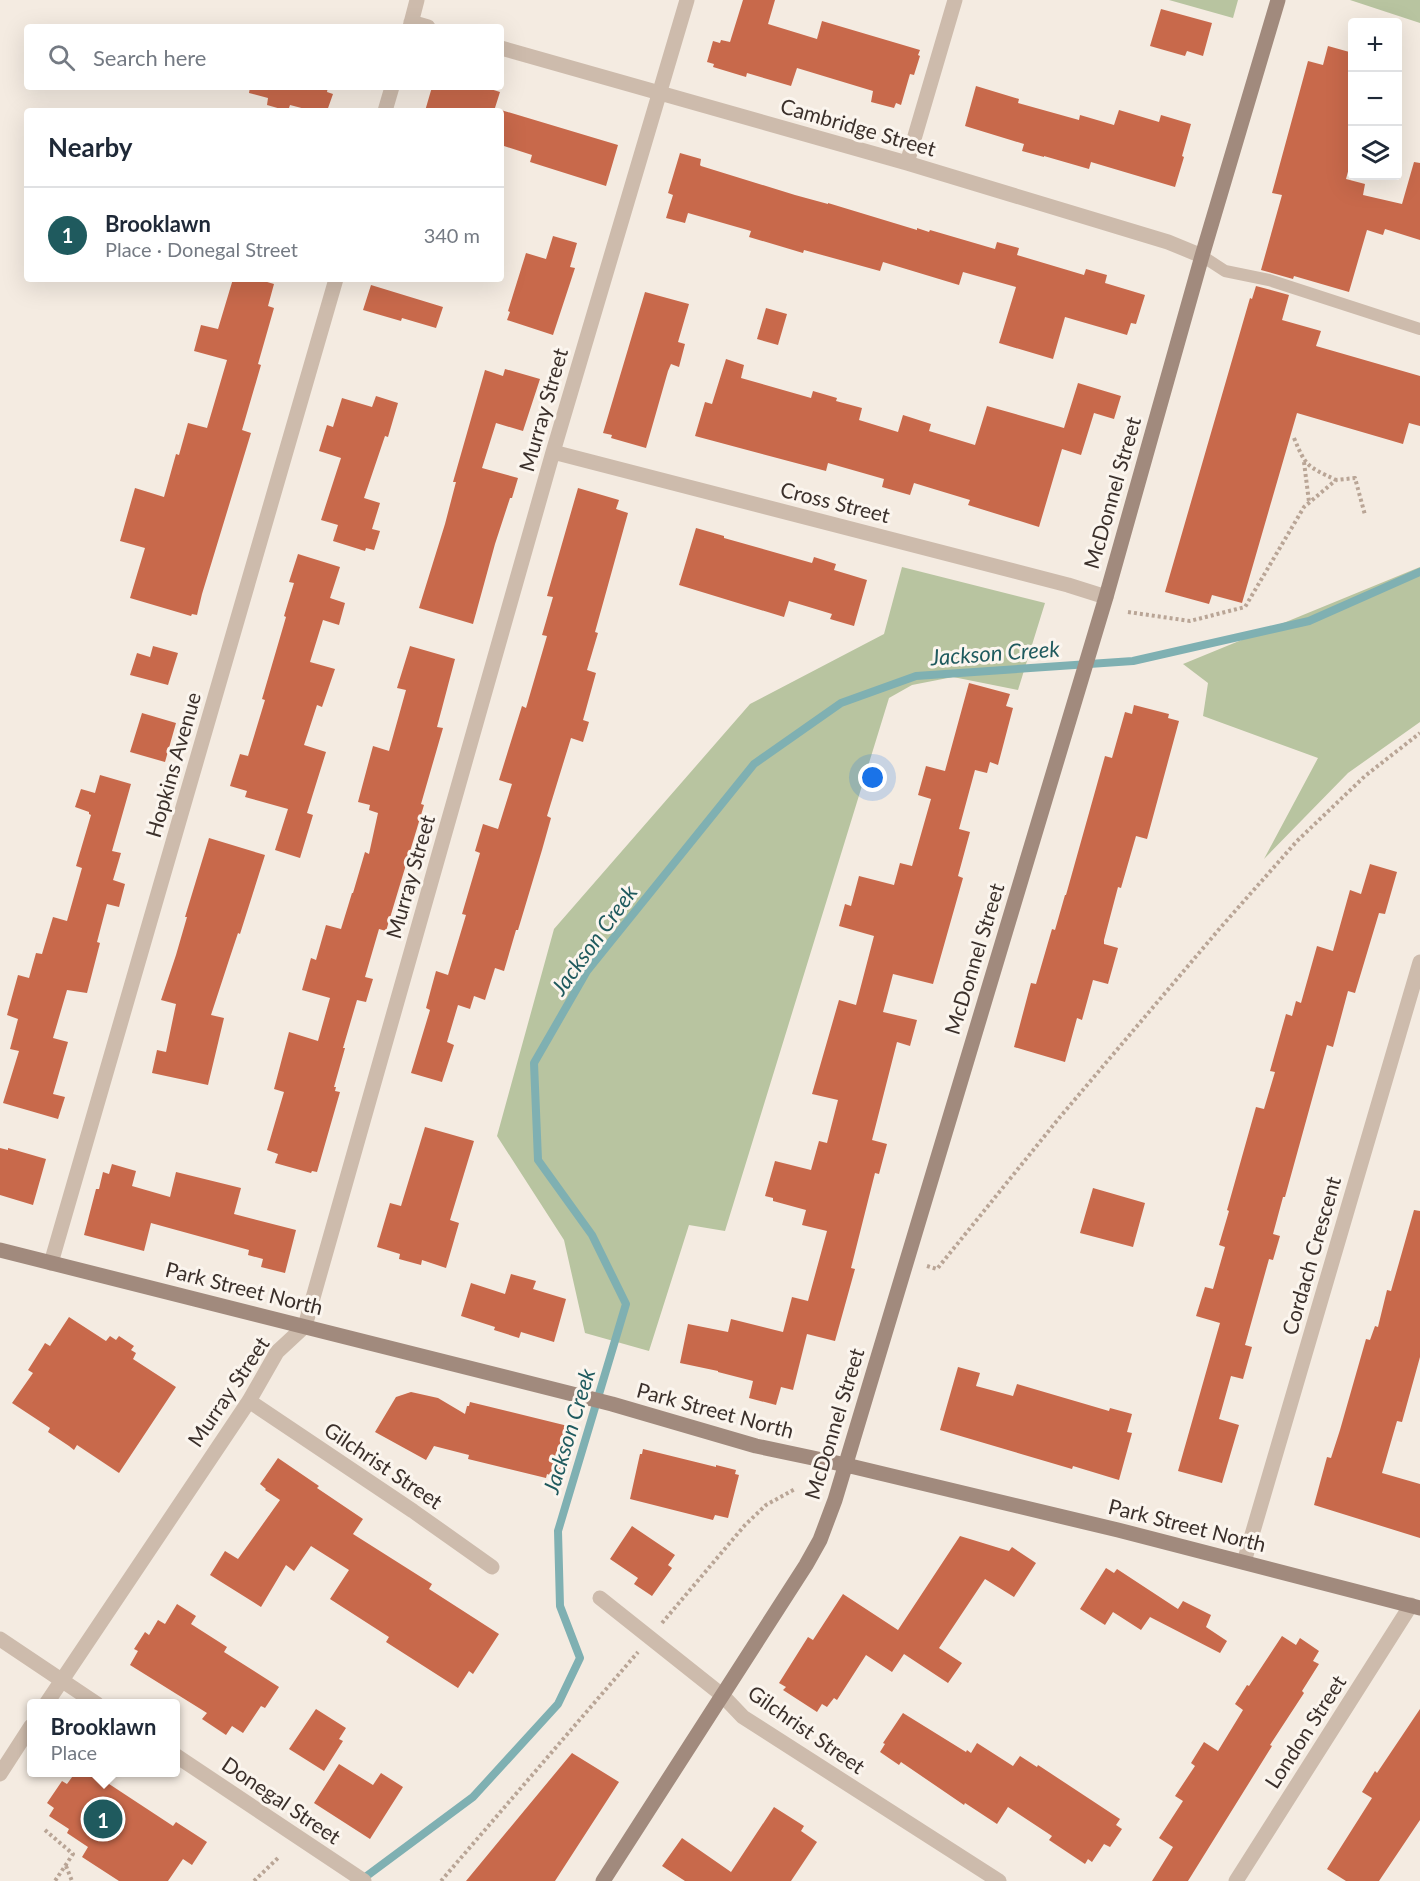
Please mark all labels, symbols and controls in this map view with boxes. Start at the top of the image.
map controls [1348,18,1402,180]
button: + [1348,18,1402,72]
search box [24,24,504,90]
icon: search [45,41,78,74]
text: Search here [93,44,206,71]
button: − [1348,72,1402,126]
street label: Cambridge Street [778,92,939,161]
button: layers [1348,126,1402,180]
text: Nearby [48,131,133,163]
text: Brooklawn [105,210,211,237]
text: 1 [62,223,73,247]
text: 340 m [424,223,480,247]
text: Place · Donegal Street [105,237,298,261]
street label: Murray Street [513,345,572,474]
street label: McDonnel Street [1078,413,1145,571]
street label: Cross Street [778,476,893,527]
water label: Jackson Creek [929,634,1061,671]
street label: Hopkins Avenue [140,689,205,840]
your location [858,763,887,792]
street label: Murray Street [380,812,439,941]
water label: Jackson Creek [544,879,643,1001]
street label: McDonnel Street [939,879,1009,1037]
street label: Cordach Crescent [1276,1173,1345,1338]
street label: Park Street North [163,1256,326,1319]
street label: Murray Street [182,1331,274,1451]
street label: McDonnel Street [799,1344,869,1502]
water label: Jackson Creek [536,1365,600,1498]
street label: Park Street North [634,1377,797,1443]
street label: Gilchrist Street [320,1416,448,1514]
street label: Park Street North [1106,1493,1269,1556]
street label: London Street [1259,1670,1351,1792]
street label: Gilchrist Street [744,1679,871,1779]
popup [27,1699,180,1777]
text: Brooklawn [51,1713,156,1740]
text: Place [51,1740,97,1764]
street label: Donegal Street [218,1751,346,1849]
pin: 1 [84,1796,122,1842]

